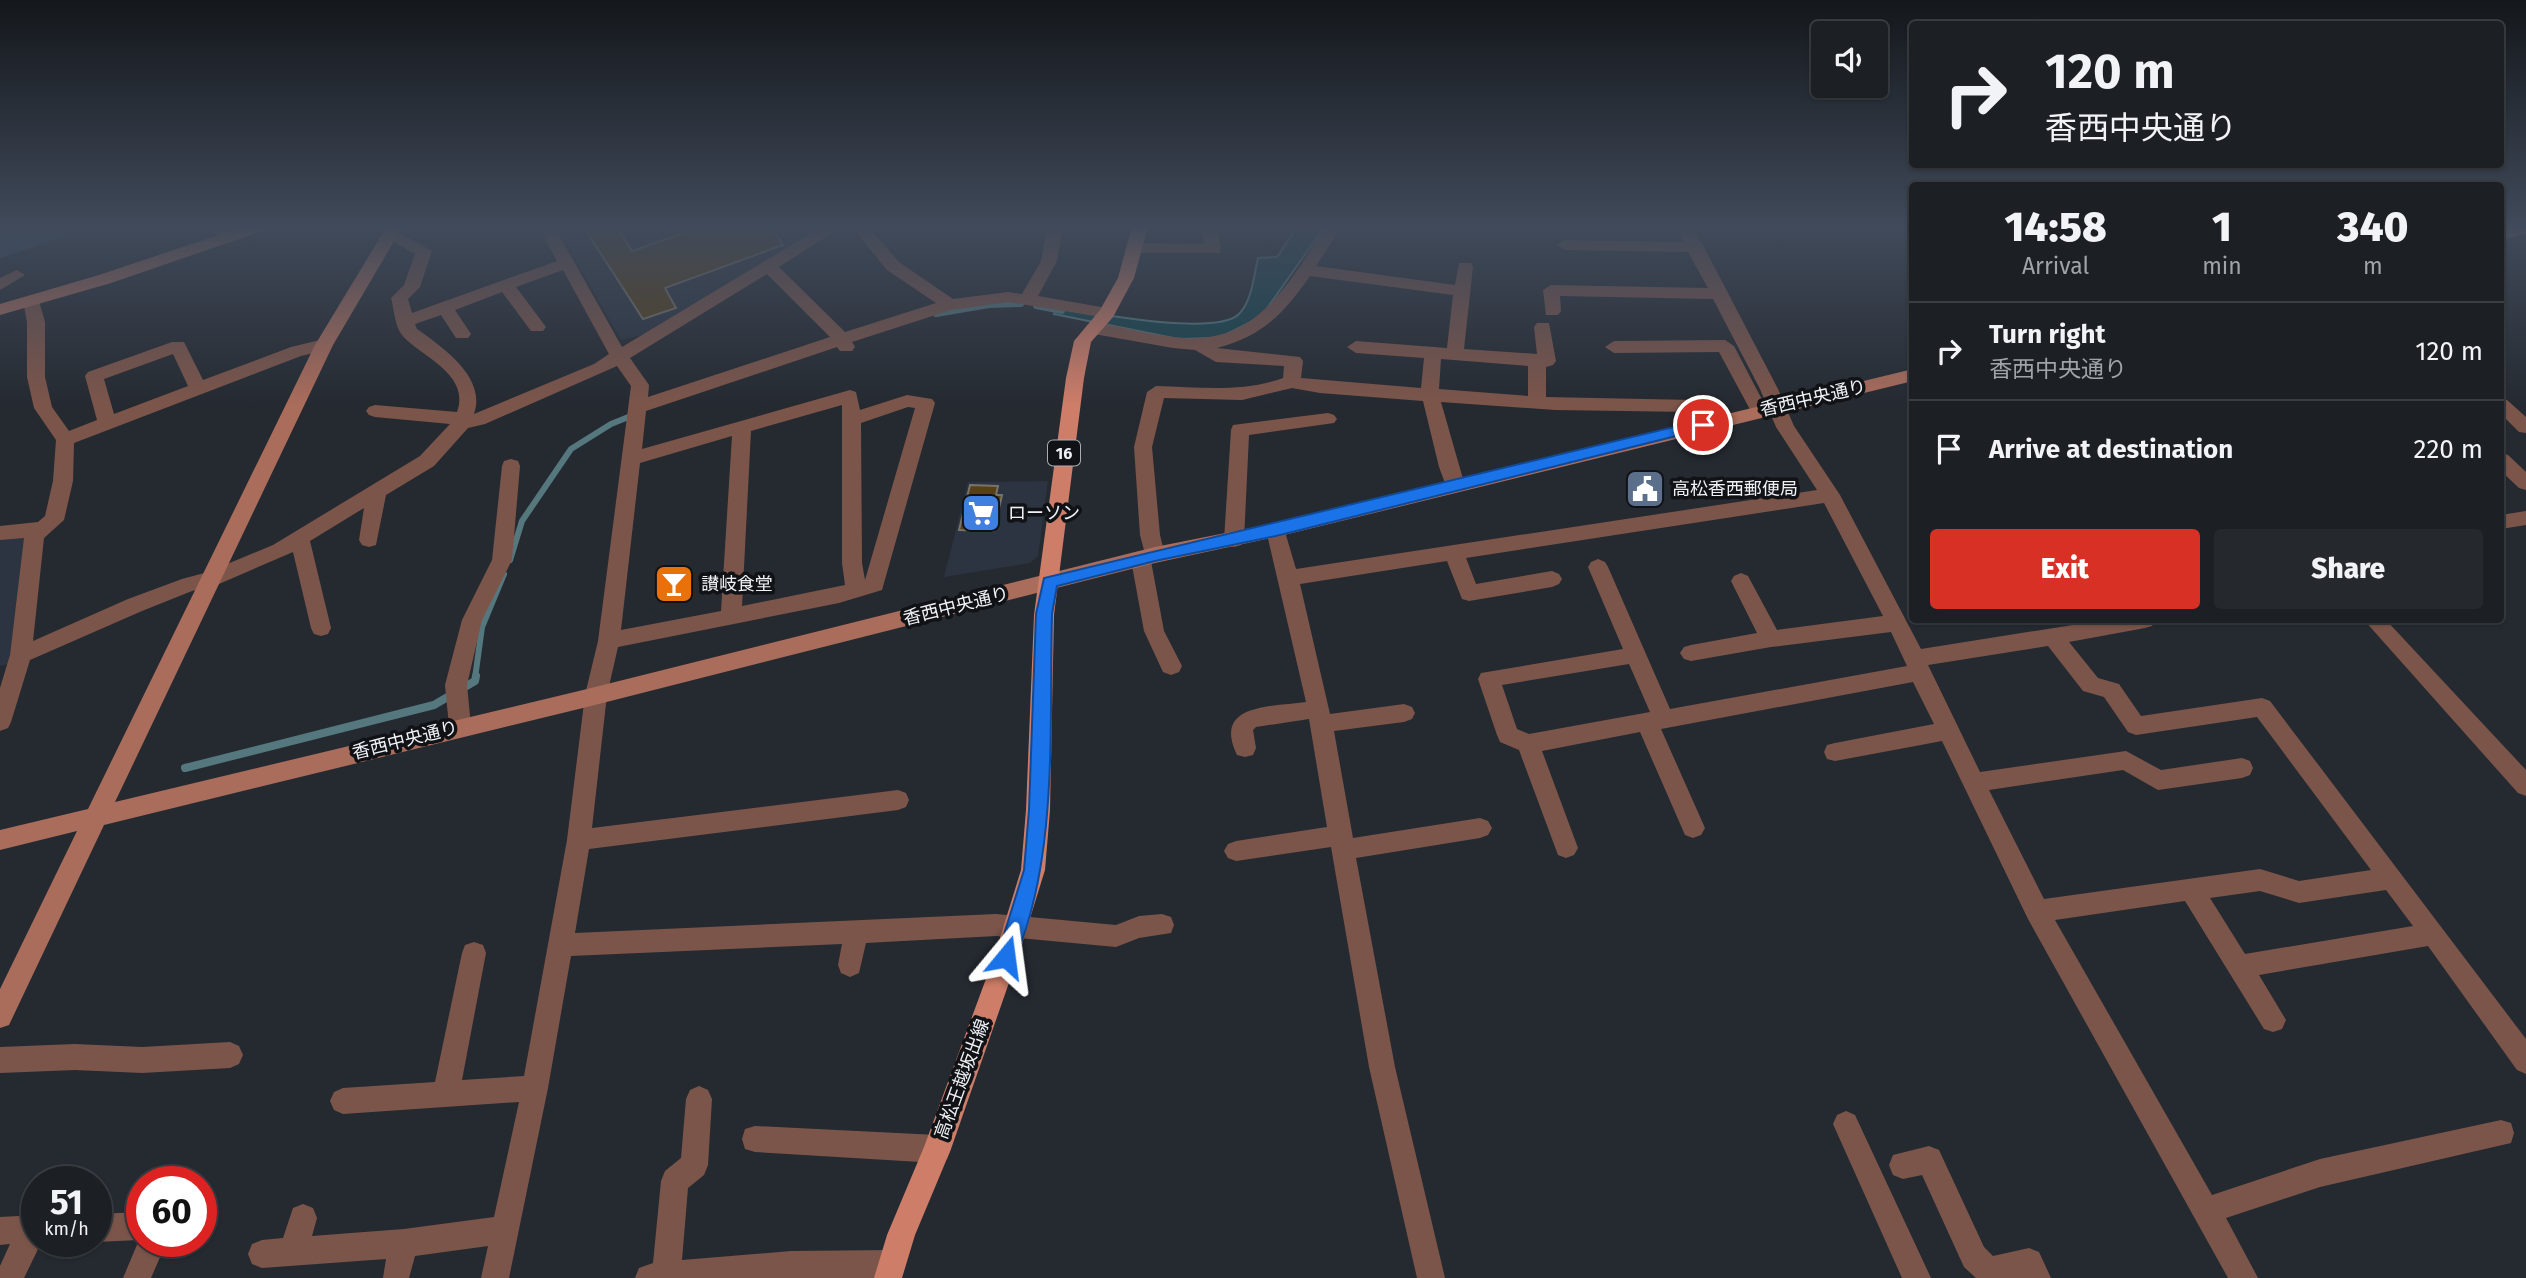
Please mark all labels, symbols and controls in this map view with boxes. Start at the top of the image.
map controls [1811,21,1888,98]
button: sound [1811,21,1888,98]
text: 120 m [2045,42,2175,101]
icon: right [1930,49,2021,140]
text: 香西中央通り [2045,109,2237,147]
text: 14:58 [2004,202,2107,252]
text: 1 [2212,202,2232,252]
text: 340 [2337,202,2408,252]
text: Arrival [2022,252,2089,280]
text: min [2202,252,2242,280]
text: m [2363,252,2383,280]
text: Turn right [1989,319,2106,350]
icon: right [1930,332,1968,370]
text: 120 m [2415,336,2483,367]
text: 香西中央通り [1989,355,2127,383]
street label: 香西中央通り [1758,375,1868,421]
pin [1673,395,1733,455]
icon: arrive [1684,406,1722,444]
icon: arrive [1930,430,1968,468]
text: Arrive at destination [1989,434,2233,465]
text: 220 m [2414,434,2483,465]
road number: 16 [1048,440,1080,466]
public building icon: 高松香西郵便局 [1624,468,1666,510]
place label: 高松香西郵便局 [1672,478,1798,500]
supermarket icon: ローソン [960,492,1002,534]
place label: ローソン [1008,502,1080,524]
button: Exit [1930,529,2200,609]
button: Share [2214,529,2483,609]
bar icon: 讃岐食堂 [653,563,695,605]
place label: 讃岐食堂 [701,573,773,595]
street label: 香西中央通り [901,582,1011,630]
street label: 香西中央通り [350,716,460,764]
position arrow [969,920,1043,994]
street label: 高松王越坂出線 [930,1016,994,1142]
speed limit sign: 60 [126,1166,217,1257]
text: 51 [50,1181,83,1223]
text: km/h [44,1218,89,1240]

